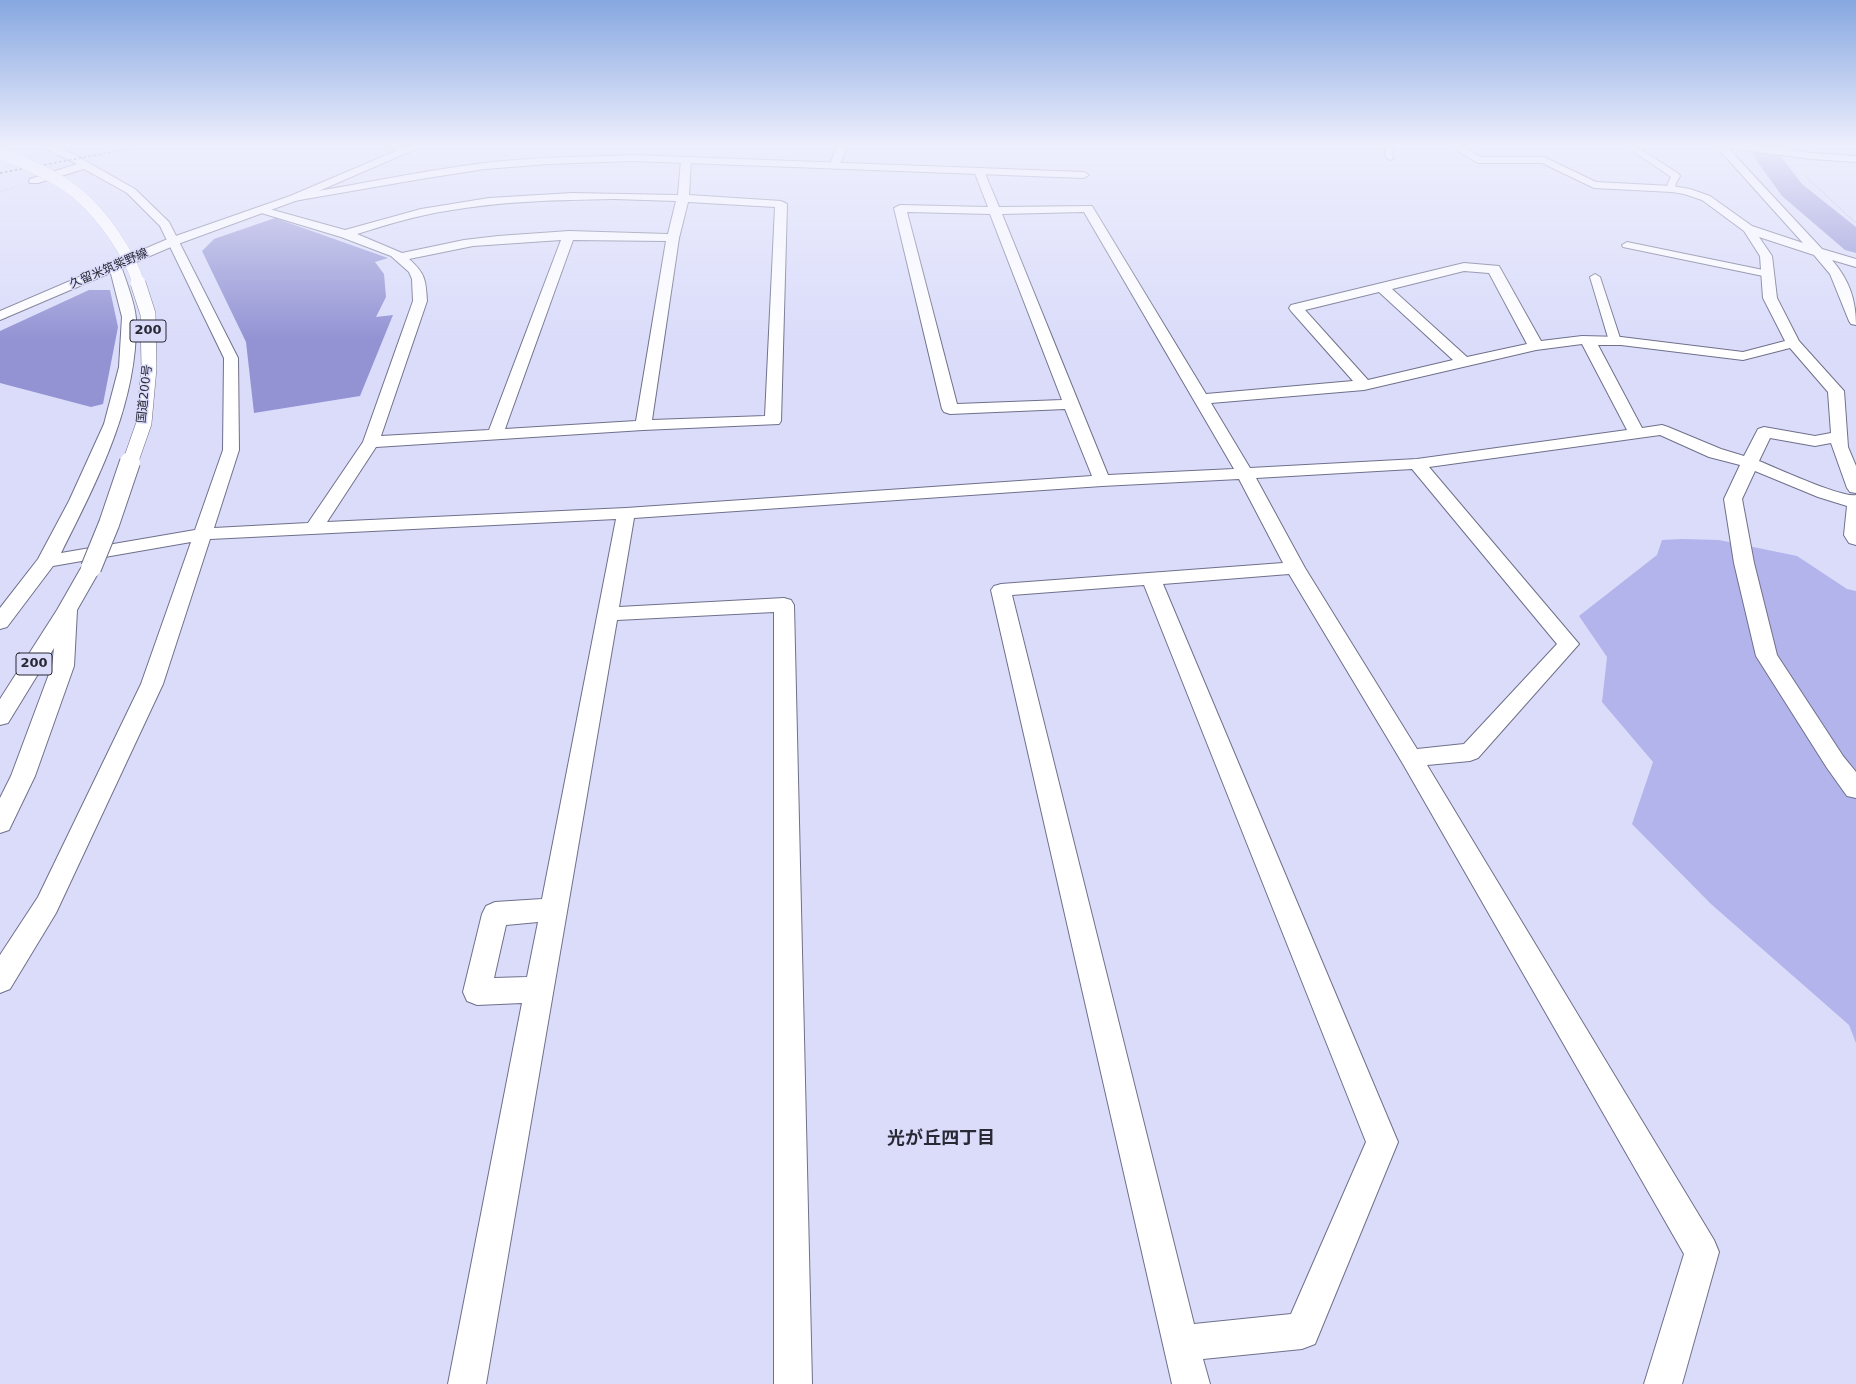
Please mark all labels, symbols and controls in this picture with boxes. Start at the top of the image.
street label: 久留米筑紫野線 [68,246,150,292]
road number: 200 [130,320,166,342]
street label: 国道200号 [135,364,155,424]
road number: 200 [16,653,52,675]
district label: 光が丘四丁目 [887,1128,995,1150]

